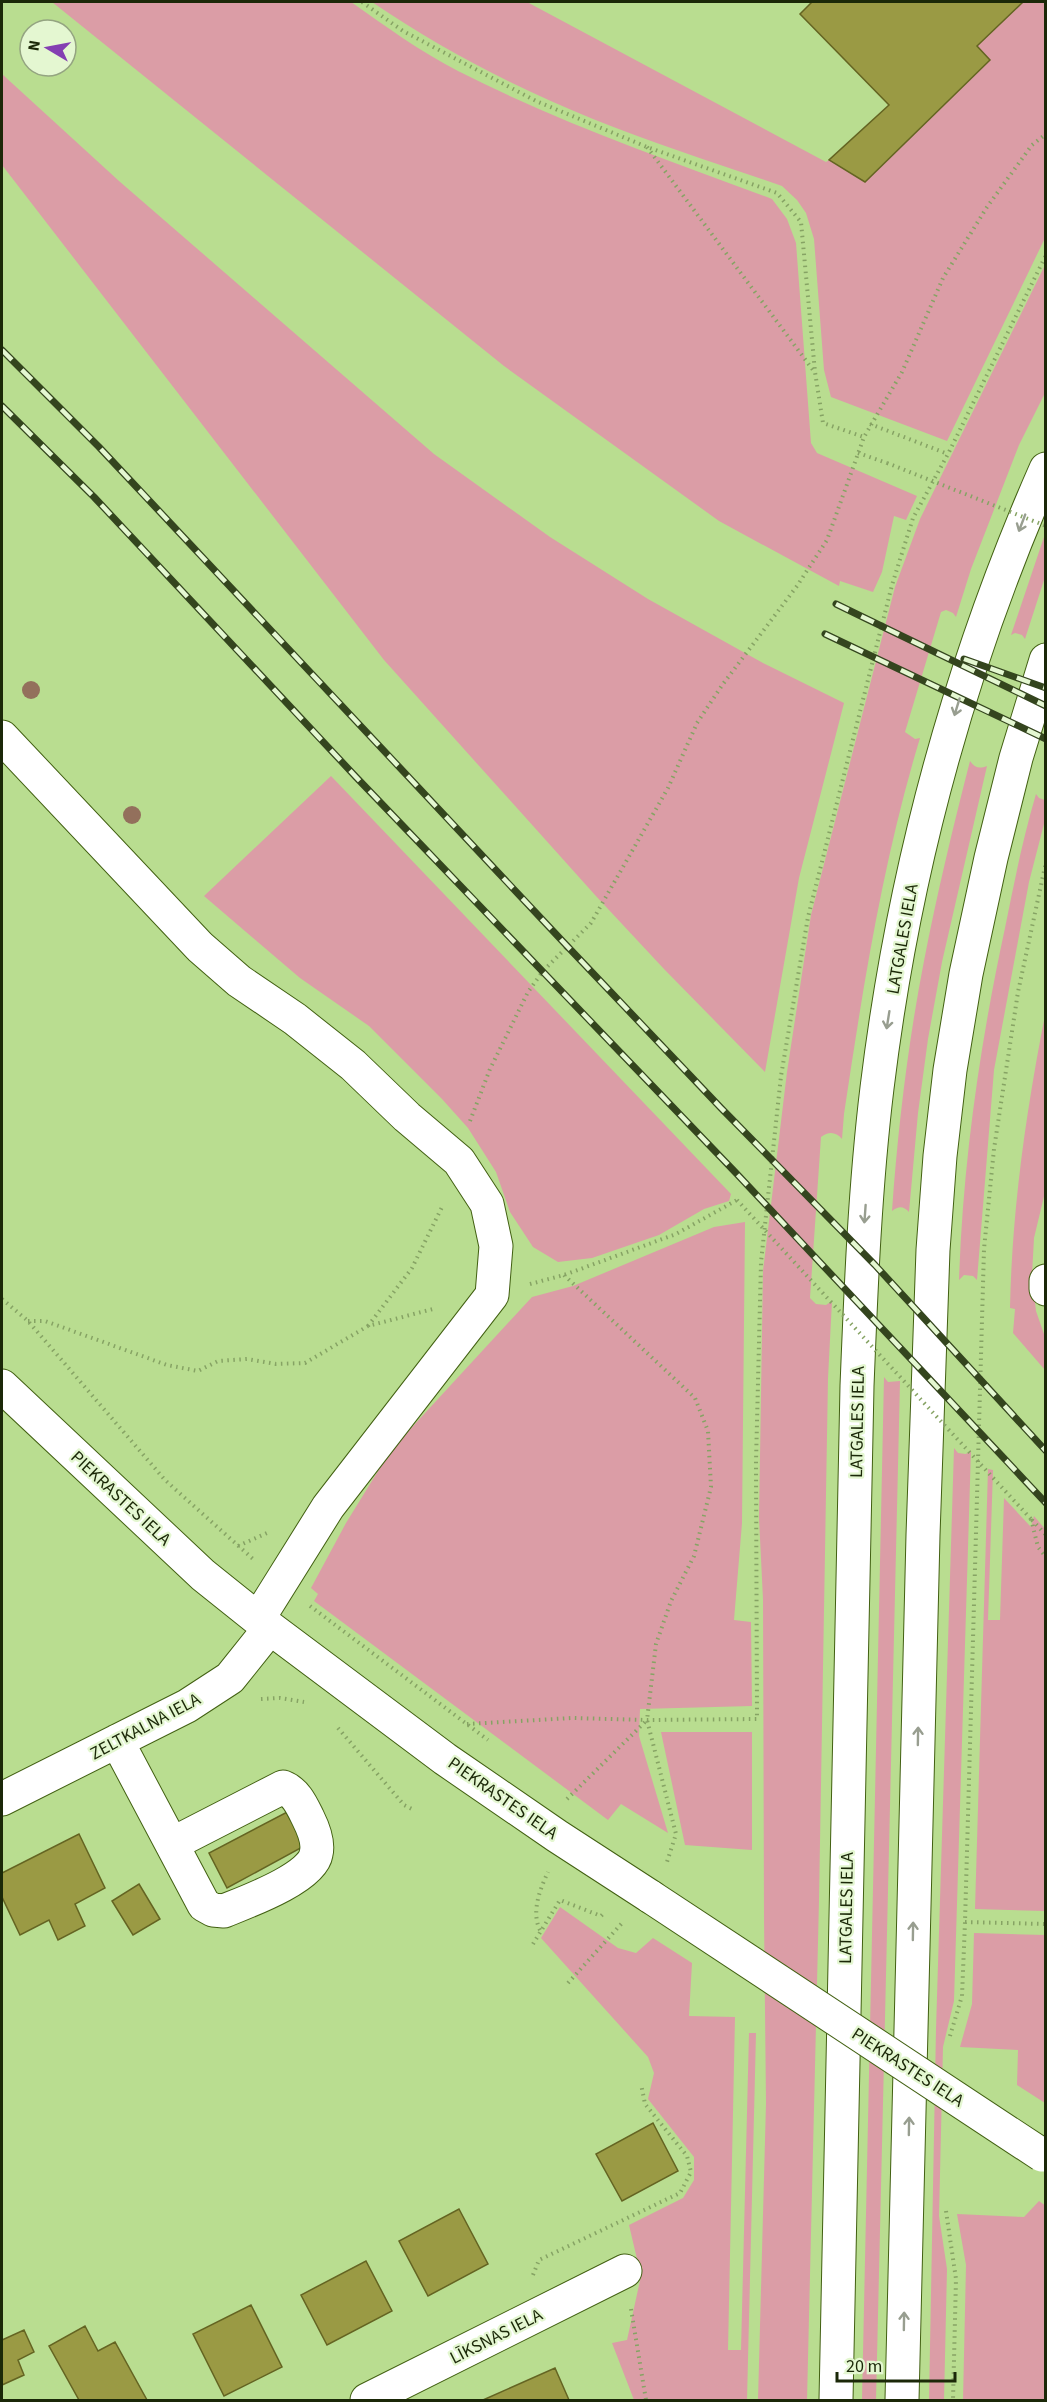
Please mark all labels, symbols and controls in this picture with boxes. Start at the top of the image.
north arrow [18,18,78,78]
text: N [22,38,46,53]
one-way arrow [1016,513,1027,532]
one-way arrow [951,697,962,716]
street label: LATGALES IELA [880,882,925,996]
one-way arrow [882,1010,893,1029]
one-way arrow [860,1203,871,1223]
street label: LATGALES IELA [844,1366,871,1478]
street label: PIEKRASTES IELA [65,1445,177,1552]
street label: ZELTKALNA IELA [86,1687,205,1766]
one-way arrow [912,1727,924,1747]
street label: PIEKRASTES IELA [443,1751,563,1846]
street label: LATGALES IELA [833,1852,860,1964]
one-way arrow [908,1922,919,1942]
street label: PIEKRASTES IELA [847,2022,969,2113]
one-way arrow [903,2117,914,2137]
street label: LĪKSNAS IELA [446,2302,547,2370]
one-way arrow [898,2312,910,2332]
scale bar [837,2345,956,2383]
text: 20 m [846,2354,882,2379]

